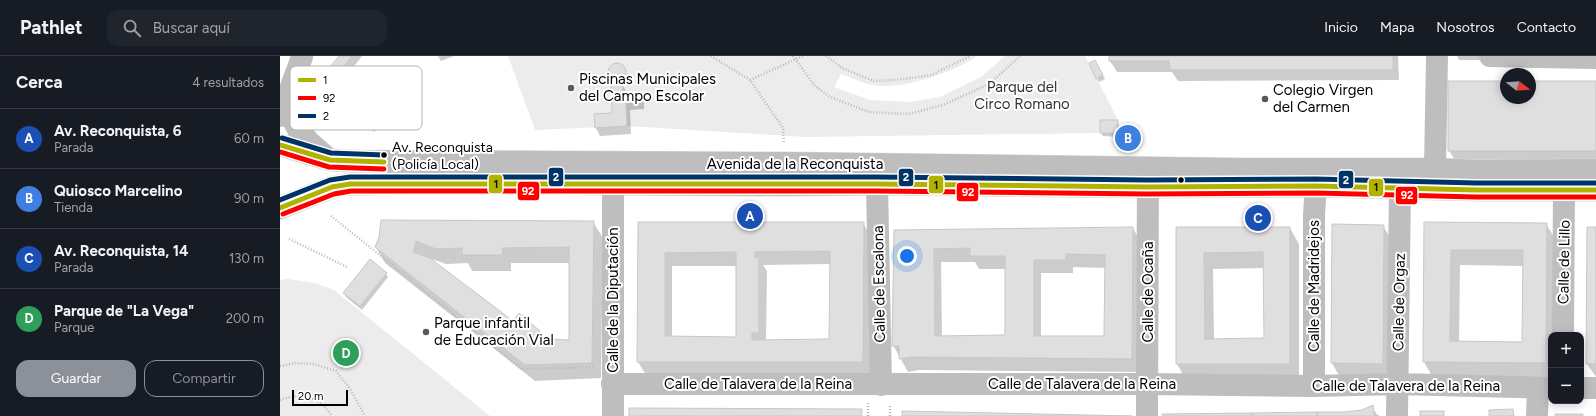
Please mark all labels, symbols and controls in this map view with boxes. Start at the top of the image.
search box [107,10,387,46]
text: Pathlet [20,16,83,39]
icon: search [121,17,143,39]
text: Buscar aquí [153,19,230,37]
text: Inicio [1324,19,1358,36]
text: Mapa [1380,19,1414,36]
text: Nosotros [1436,19,1495,36]
text: Contacto [1517,19,1576,36]
legend [290,66,422,130]
north arrow [1500,68,1536,104]
place label: Piscinas Municipales del Campo Escolar [579,70,716,105]
text: Cerca [16,72,63,92]
text: 1 [323,74,328,87]
text: 4 resultados [192,75,264,90]
park label: Parque del Circo Romano [974,78,1070,113]
place label: Colegio Virgen del Carmen [1273,81,1373,116]
marker: Piscinas Municipales del Campo Escolar [566,83,576,93]
text: 92 [323,92,335,105]
marker: Colegio Virgen del Carmen [1260,94,1270,104]
text: 2 [323,110,329,123]
text: Av. Reconquista, 6 [54,122,181,140]
pin: B [1115,123,1141,153]
text: A [24,131,34,146]
text: 60 m [234,131,264,146]
place label: Av. Reconquista (Policía Local) [392,139,493,173]
text: Parada [54,140,93,155]
marker: Av. Reconquista (Policía Local) [379,150,389,160]
street label: Avenida de la Reconquista [707,155,883,173]
line badge: 2 [548,167,564,187]
line badge: 2 [898,168,914,187]
line badge: 2 [1338,170,1354,189]
text: 2 [553,171,559,184]
text: 2 [903,171,909,184]
line badge: 1 [488,174,503,194]
text: 2 [1343,174,1349,187]
line badge: 1 [928,175,944,194]
unlabelled marker [1176,175,1186,185]
text: 1 [494,178,498,191]
line badge: 1 [1368,178,1384,197]
text: 1 [934,179,938,192]
line badge: 92 [517,181,540,201]
text: 1 [1374,181,1378,194]
text: Quiosco Marcelino [54,182,182,200]
line badge: 92 [956,182,979,202]
text: 92 [522,185,534,198]
text: 92 [962,186,974,199]
line badge: 92 [1395,186,1418,205]
text: 92 [1401,189,1413,202]
text: B [25,191,33,206]
text: 90 m [234,191,264,206]
text: Tienda [54,200,93,215]
pin: A [737,201,763,231]
pin: C [1245,203,1271,233]
street label: Calle de Lillo [1554,219,1574,304]
street label: Calle de Madridejos [1305,220,1323,352]
street label: Calle de Escalona [869,225,889,343]
street label: Calle de la Diputación [604,227,622,373]
street label: Calle de Ocaña [1139,241,1157,343]
text: Av. Reconquista, 14 [54,242,189,260]
your location [897,246,917,266]
text: C [24,251,34,266]
text: 130 m [229,251,264,266]
street label: Calle de Orgaz [1389,253,1409,351]
text: Parada [54,260,93,275]
text: Parque de "La Vega" [54,302,194,320]
text: D [24,311,34,326]
text: 200 m [226,311,264,326]
place label: Parque infantil de Educación Vial [434,314,554,349]
text: Parque [54,320,94,335]
marker: Parque infantil de Educación Vial [421,327,431,337]
map controls [1548,332,1584,404]
button: + [1548,332,1584,368]
pin: D [333,338,359,368]
button: Guardar [16,360,136,397]
button: Compartir [144,360,264,397]
button: − [1548,368,1584,404]
street label: Calle de Talavera de la Reina [664,375,852,393]
street label: Calle de Talavera de la Reina [988,375,1176,393]
street label: Calle de Talavera de la Reina [1312,377,1500,395]
scale bar [292,388,348,407]
text: 20 m [298,390,323,403]

